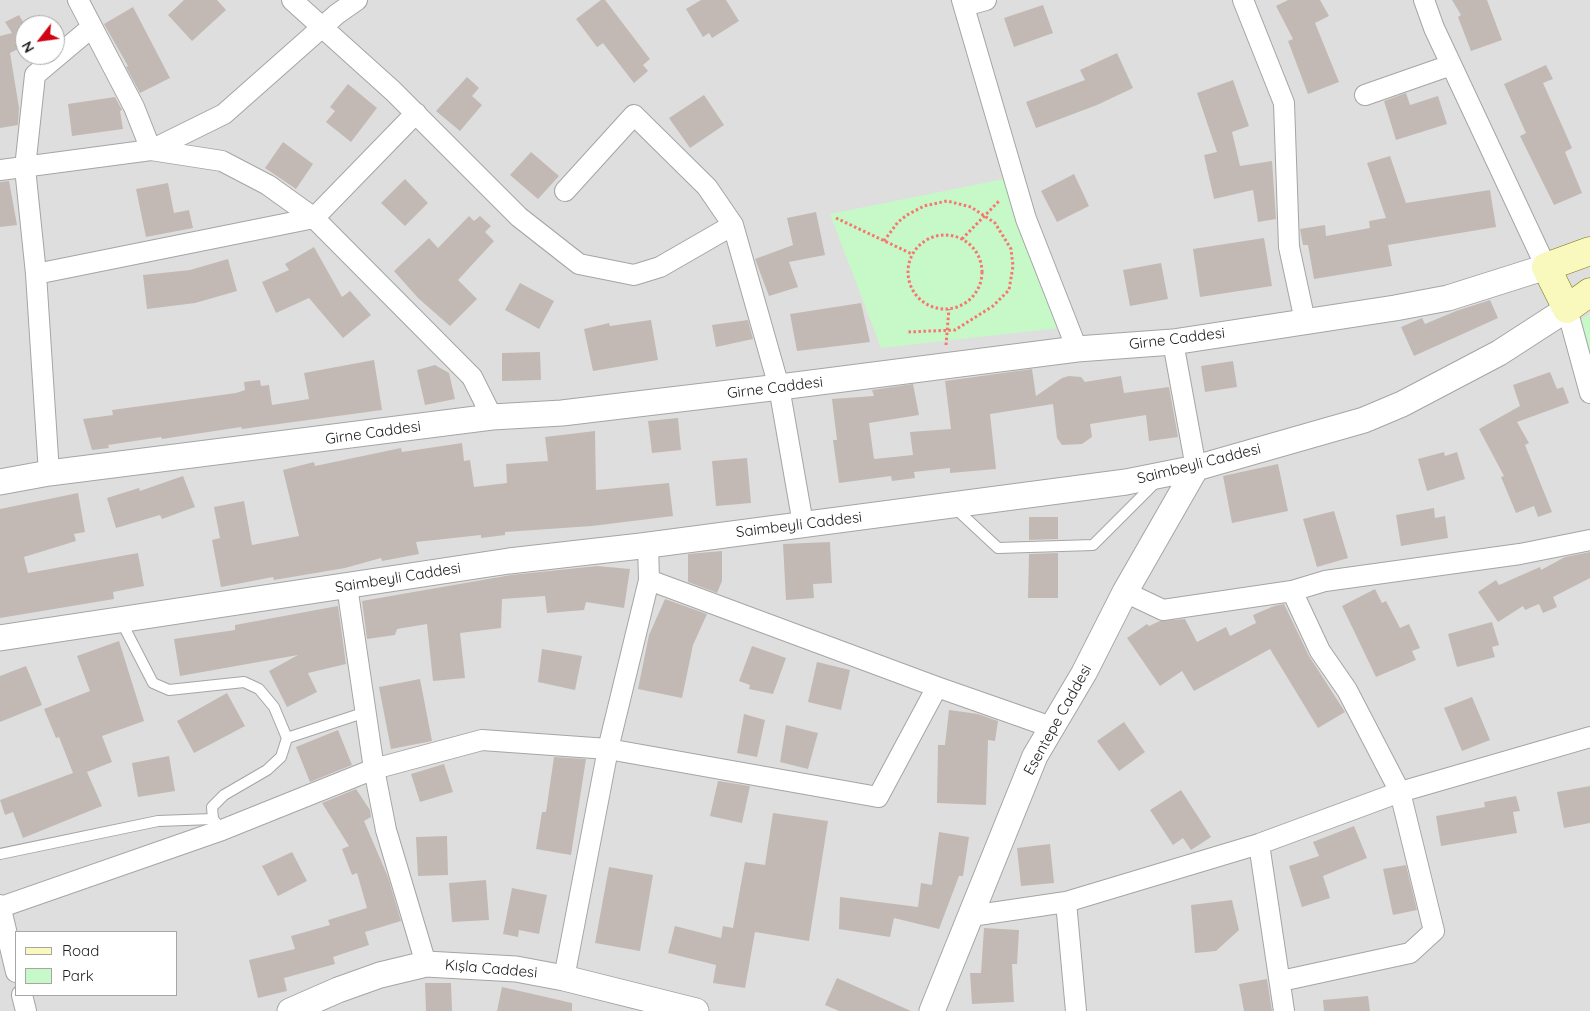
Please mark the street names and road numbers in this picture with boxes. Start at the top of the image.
street label: Girne Caddesi [1128,324,1226,354]
street label: Girne Caddesi [726,373,824,403]
street label: Girne Caddesi [324,417,422,449]
street label: Saimbeyli Caddesi [1135,440,1263,488]
street label: Saimbeyli Caddesi [735,508,863,542]
street label: Saimbeyli Caddesi [334,559,462,597]
street label: Esentepe Caddesi [1020,662,1096,778]
street label: Kışla Caddesi [444,956,538,982]

